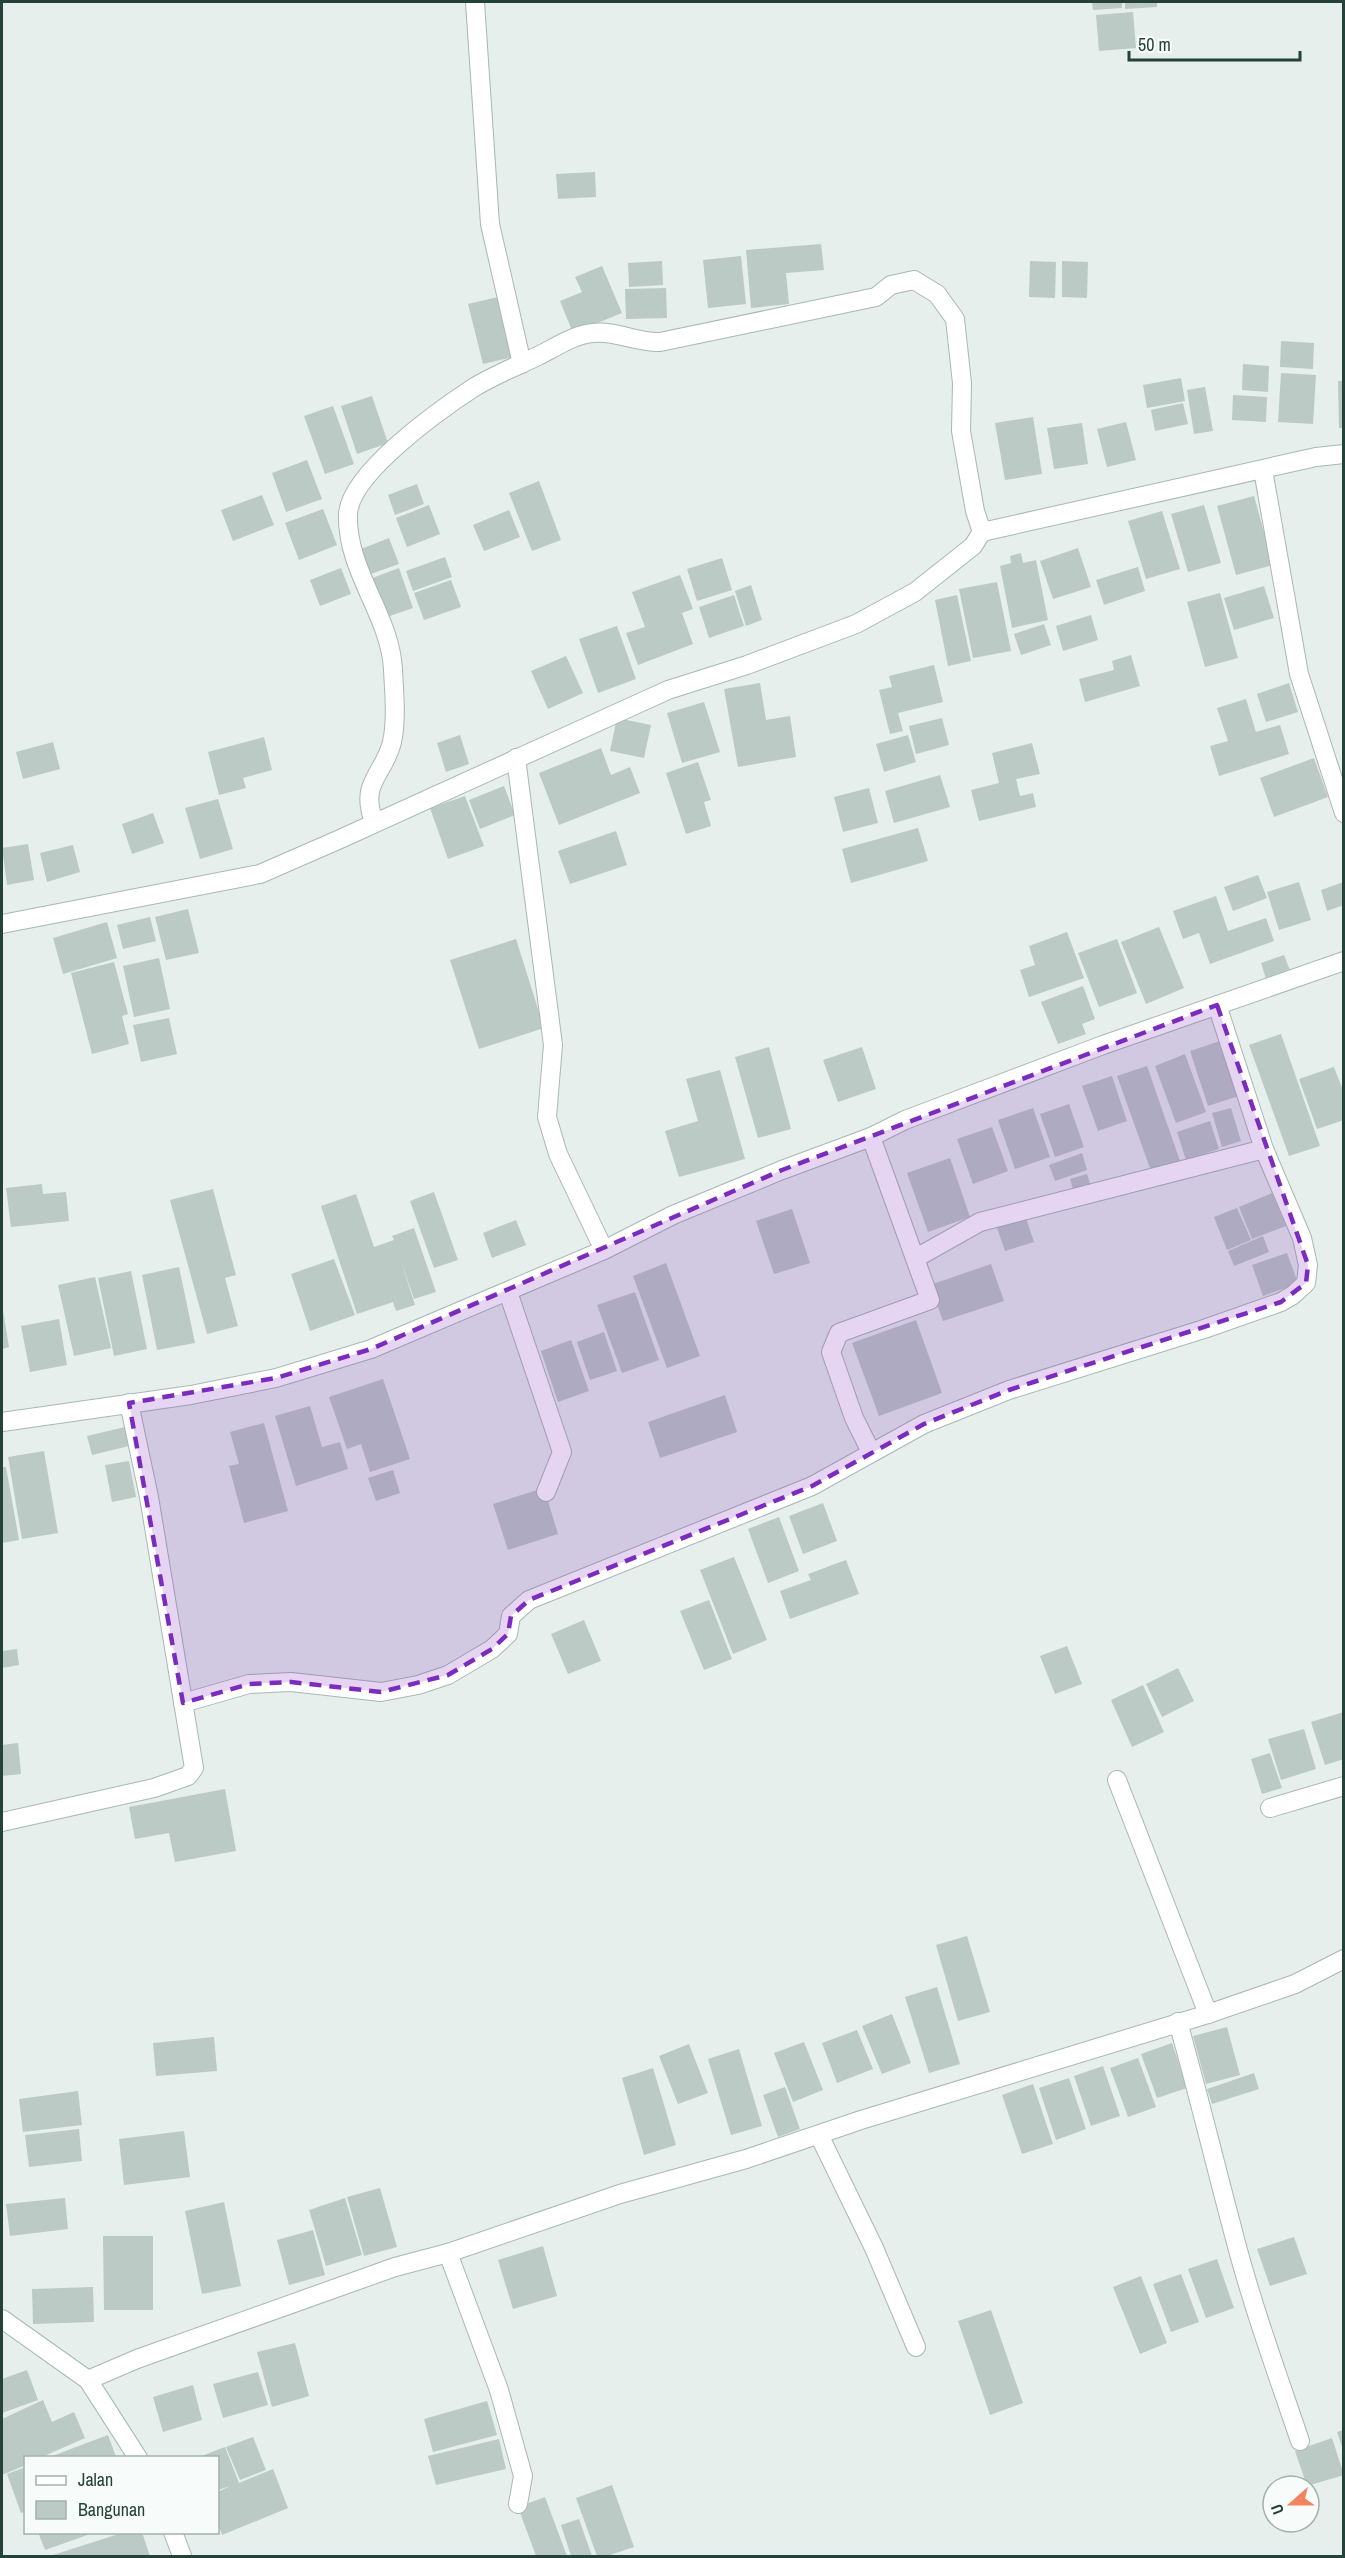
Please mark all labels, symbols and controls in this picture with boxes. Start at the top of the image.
scale bar [1129,24,1300,62]
text: 50 m [1138,32,1171,57]
legend [24,2456,219,2534]
text: Jalan [78,2467,113,2492]
north arrow [1261,2474,1321,2534]
text: Bangunan [78,2497,145,2522]
text: U [1265,2501,1289,2518]

